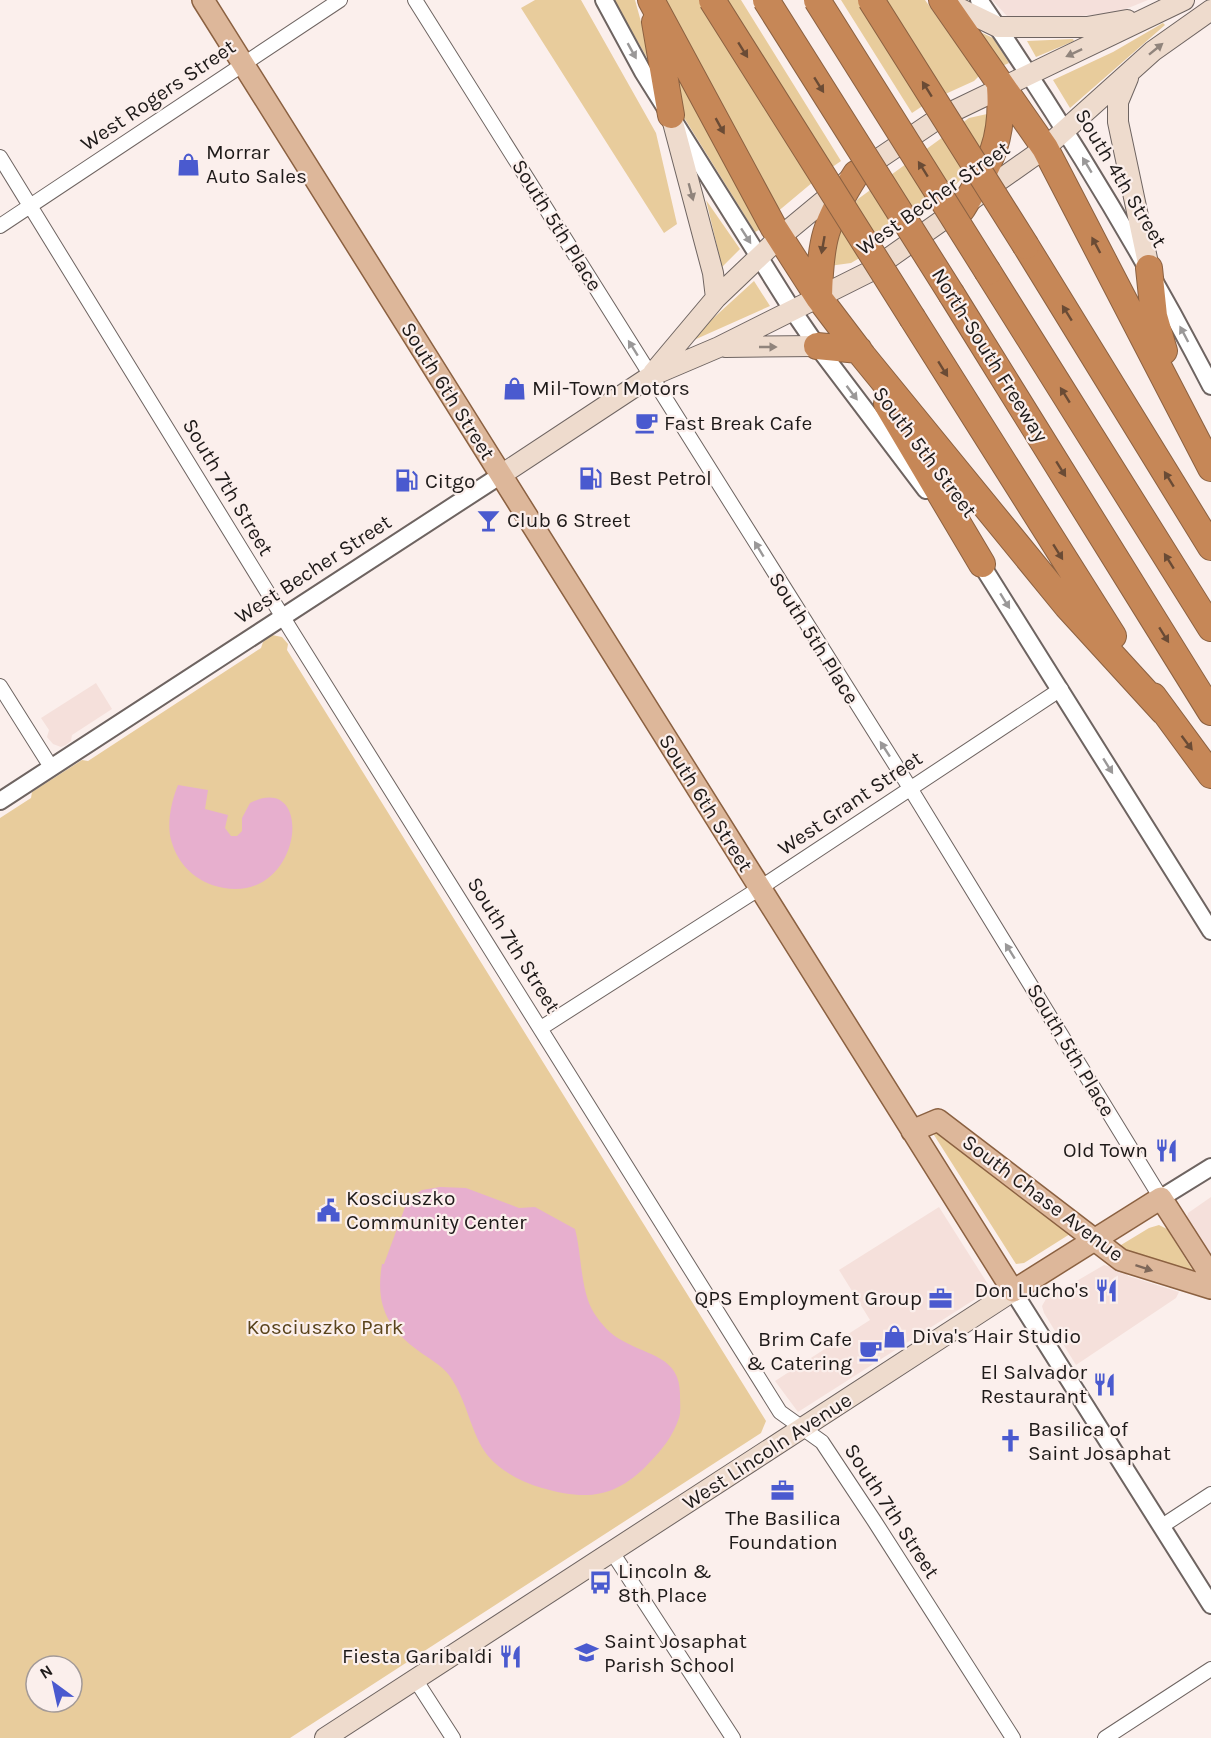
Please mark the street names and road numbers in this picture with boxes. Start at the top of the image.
street label: West Rogers Street [76,34,240,156]
street label: South 4th Street [1070,104,1172,252]
street label: West Becher Street [852,136,1014,260]
street label: South 5th Place [507,155,607,295]
street label: North-South Freeway [927,264,1053,447]
street label: South 6th Street [396,318,500,464]
street label: South 5th Street [868,382,982,522]
street label: South 7th Street [178,414,278,560]
street label: West Becher Street [230,510,396,628]
street label: South 5th Place [764,568,864,708]
street label: South 6th Street [654,730,758,876]
street label: West Grant Street [773,746,927,860]
street label: South 7th Street [463,873,565,1017]
street label: South 5th Place [1022,979,1120,1121]
street label: South Chase Avenue [958,1130,1128,1266]
street label: West Lincoln Avenue [678,1387,856,1515]
street label: South 7th Street [840,1439,944,1583]

